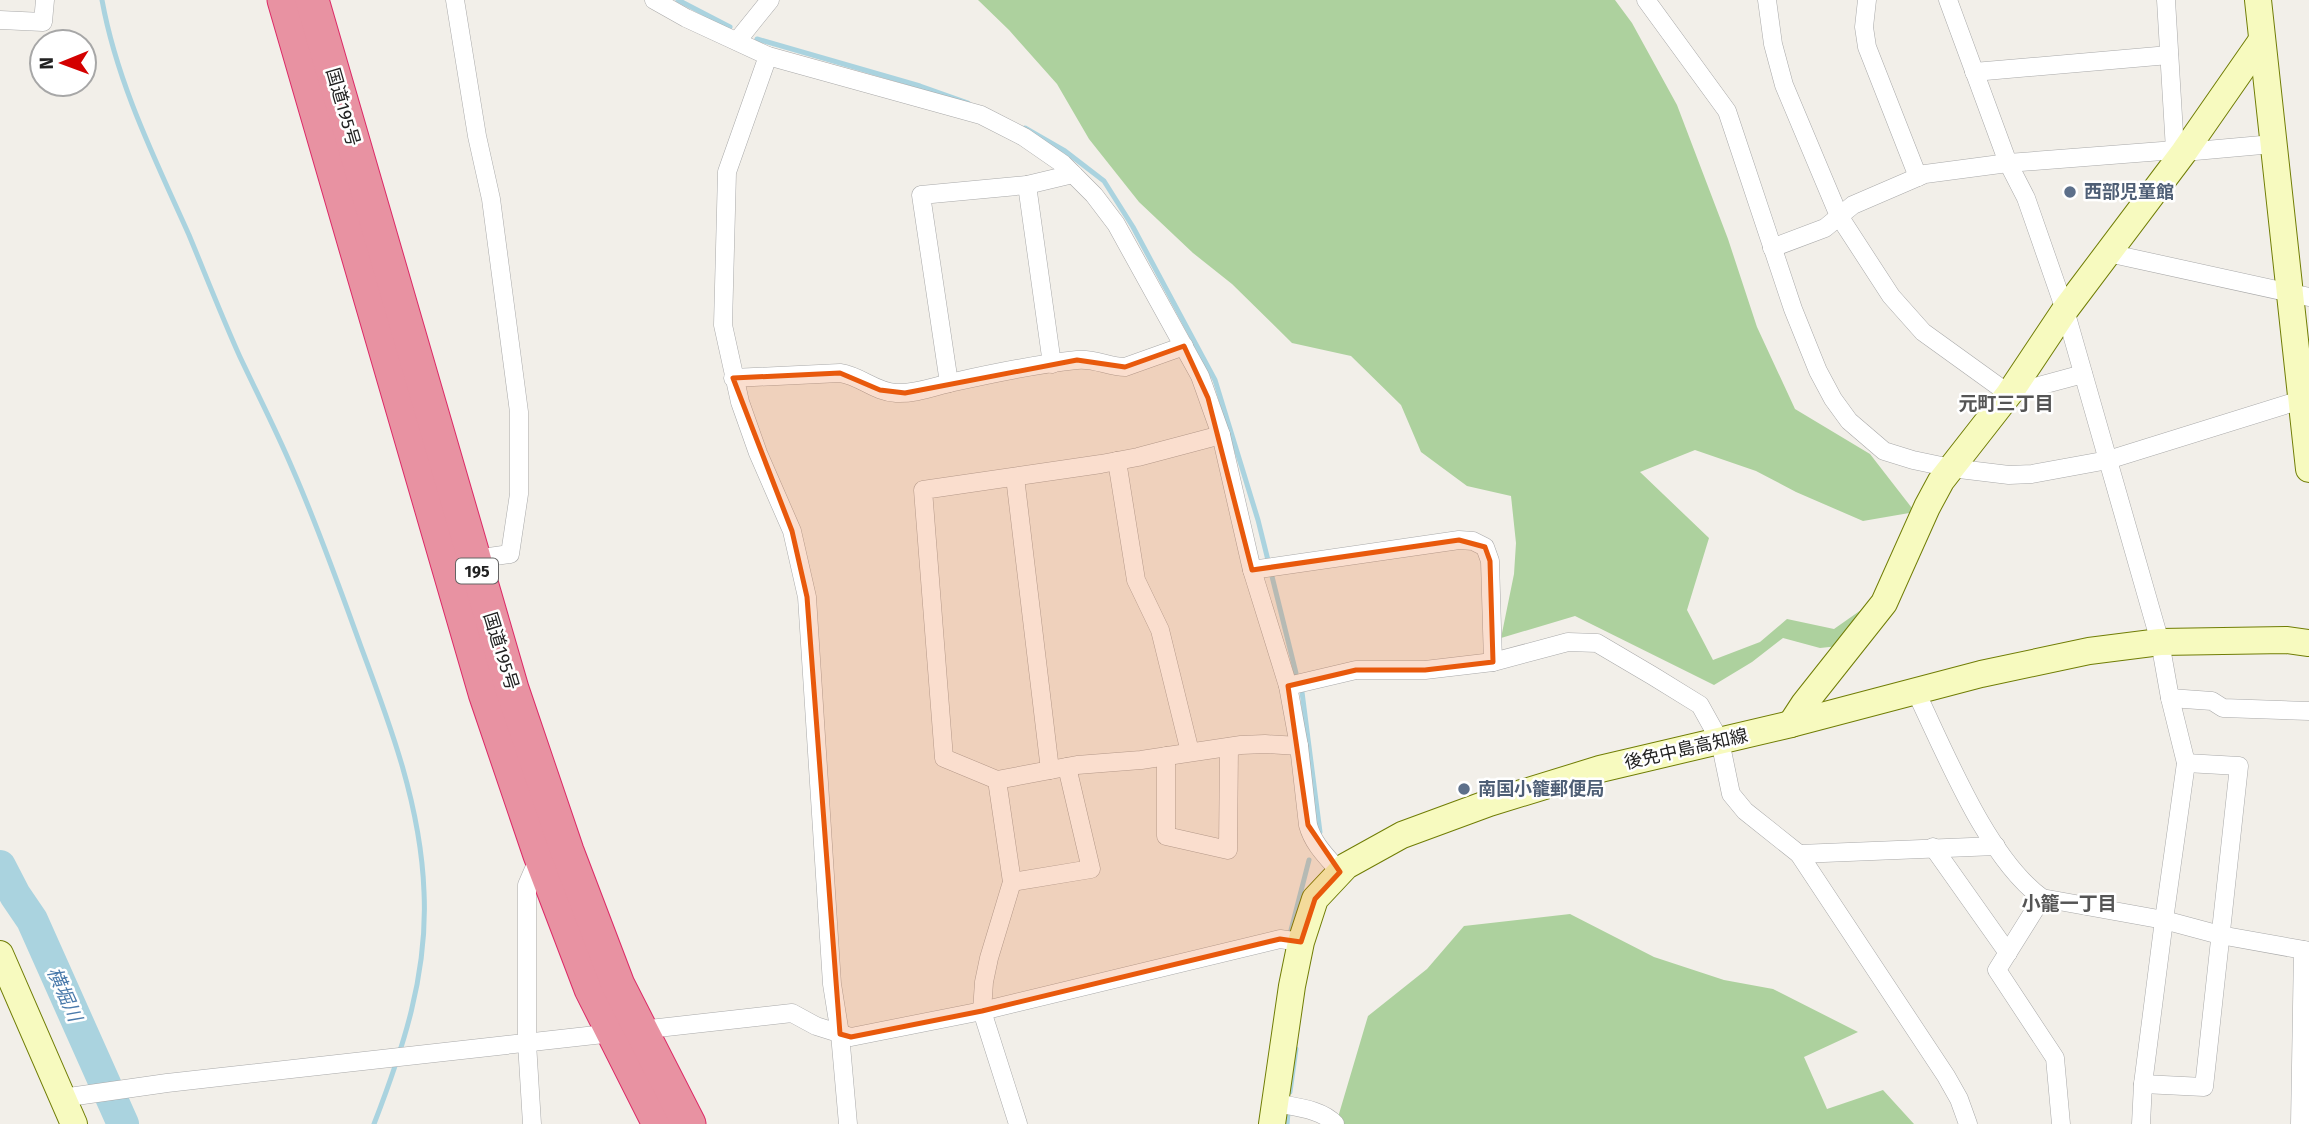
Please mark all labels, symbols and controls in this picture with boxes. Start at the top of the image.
north arrow [28,28,98,98]
text: N [35,57,58,70]
street label: 国道195号 [321,65,365,149]
place label: 西部児童館 [2084,181,2174,203]
marker: 西部児童館 [2062,184,2078,200]
district label: 元町三丁目 [1958,392,2054,415]
road number: 195 [456,558,498,584]
street label: 国道195号 [479,609,523,693]
street label: 後免中島高知線 [1622,724,1750,774]
place label: 南国小籠郵便局 [1478,778,1604,800]
marker: 南国小籠郵便局 [1456,781,1472,797]
district label: 小籠一丁目 [2021,892,2117,915]
water label: 横堀川 [42,963,87,1027]

